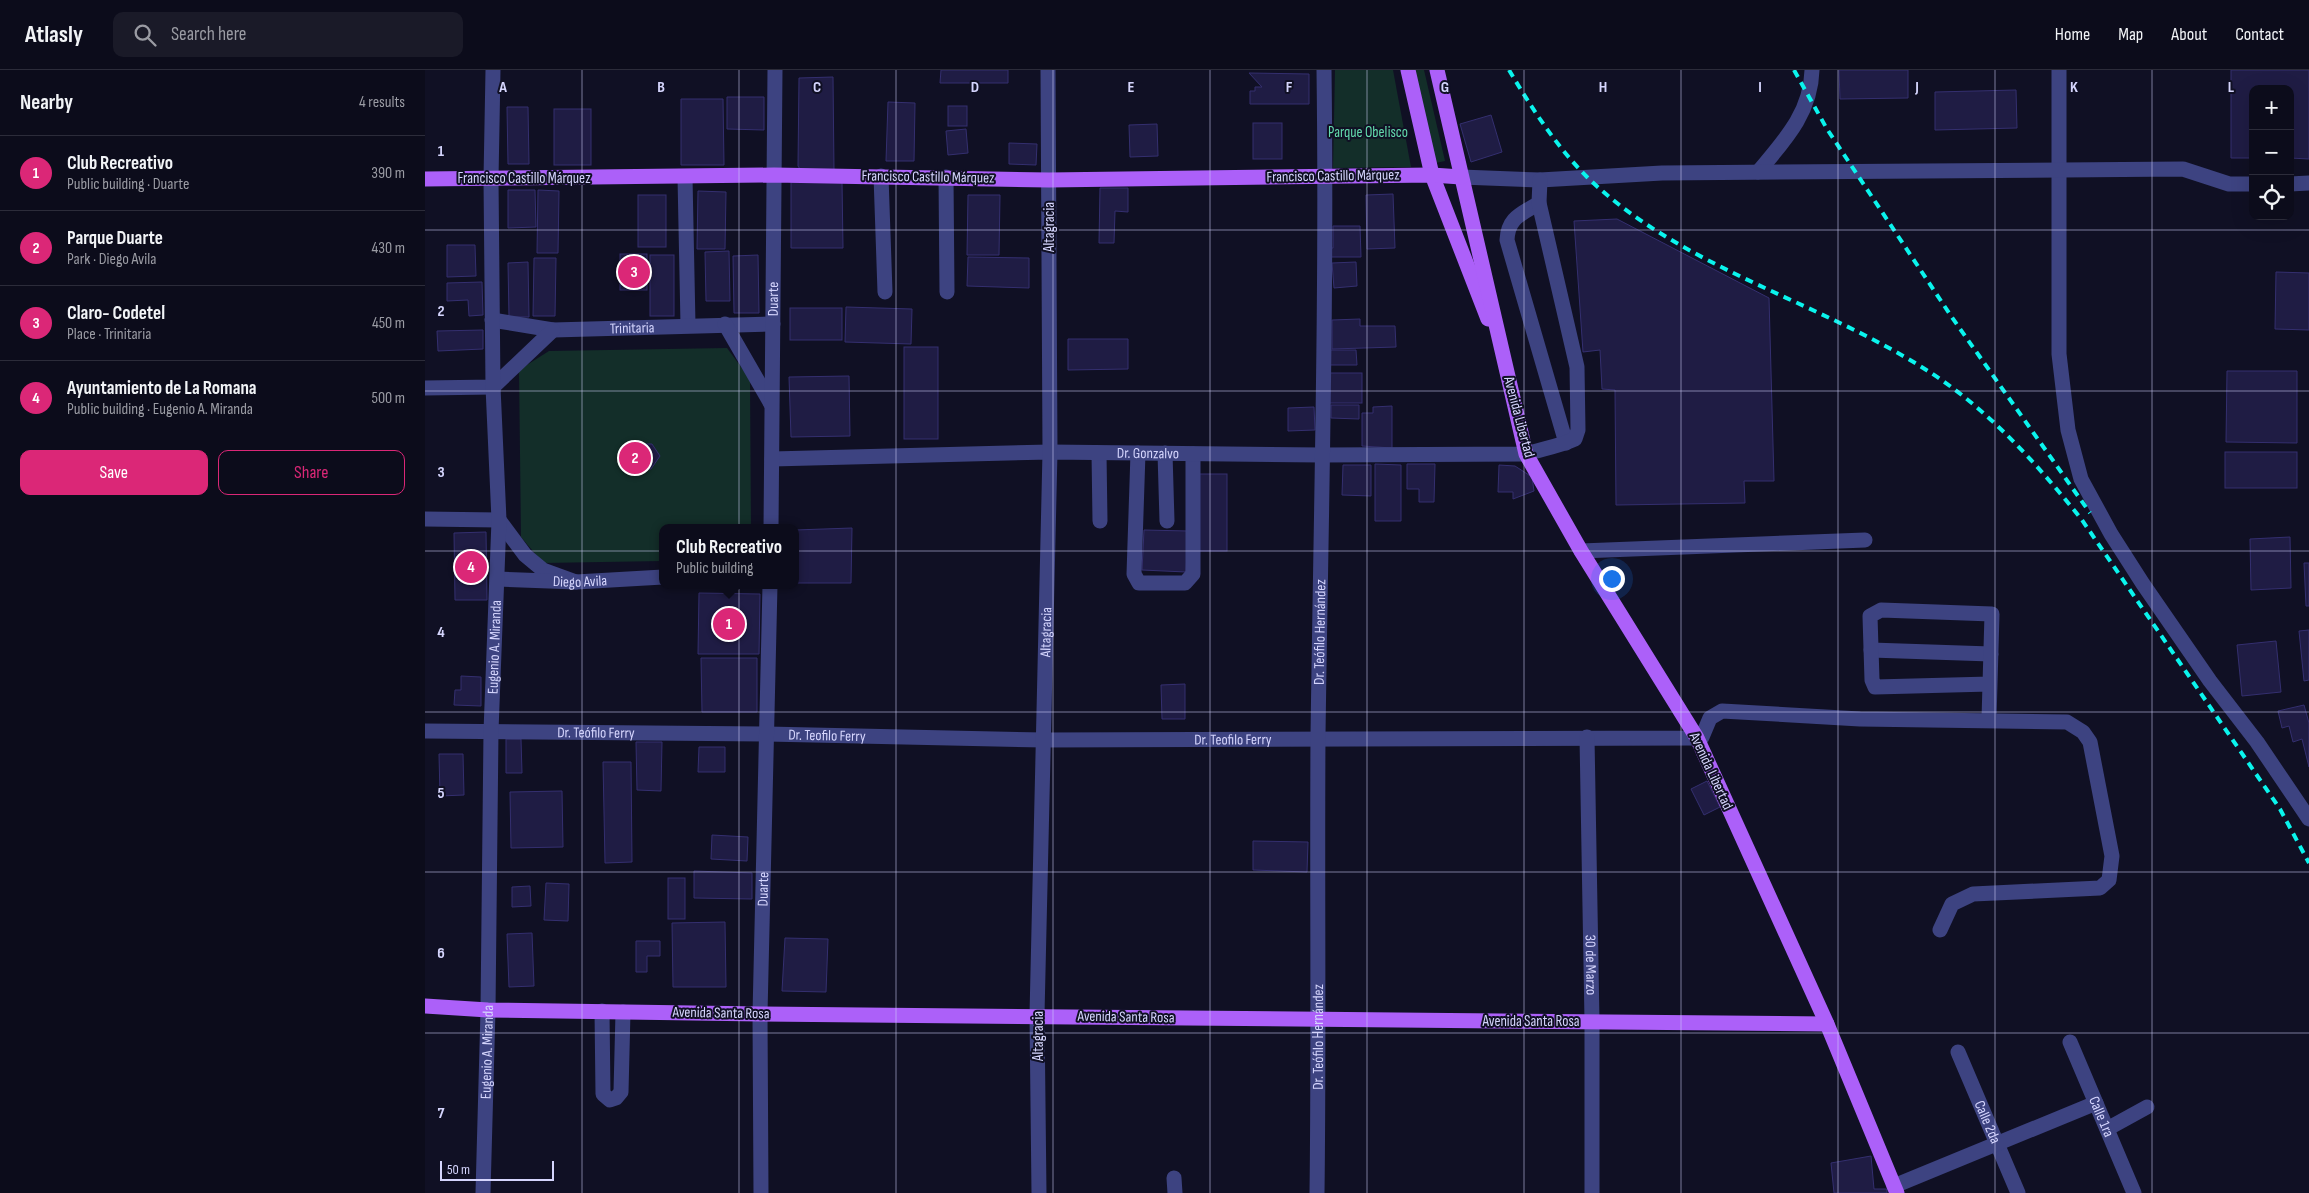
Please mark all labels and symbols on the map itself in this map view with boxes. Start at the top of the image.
text: A [498,78,507,97]
text: B [657,78,665,97]
text: C [813,78,821,97]
text: D [971,78,979,97]
text: E [1128,78,1135,97]
text: F [1286,78,1293,97]
text: G [1441,78,1449,97]
text: H [1599,78,1607,97]
text: I [1758,78,1762,97]
text: J [1914,78,1919,97]
text: K [2070,78,2078,97]
text: L [2228,78,2235,97]
park label: Parque Obelisco [1328,123,1408,142]
text: 1 [438,142,445,161]
street label: Francisco Castillo Márquez [1266,165,1400,187]
street label: Francisco Castillo Márquez [861,166,995,188]
street label: Francisco Castillo Márquez [457,169,591,188]
street label: Altagracia [1040,202,1059,253]
pin: 3 [618,253,650,291]
street label: Duarte [763,282,783,316]
text: 2 [437,302,445,321]
street label: Trinitaria [610,318,655,338]
street label: Avenida Libertad [1499,373,1539,460]
pin: 2 [619,439,651,477]
street label: Dr. Gonzalvo [1117,443,1179,463]
text: 3 [437,463,445,482]
pin: 4 [455,548,487,586]
your location [1599,566,1625,592]
street label: Diego Avila [552,571,608,592]
street label: Dr. Teófilo Hernández [1309,578,1330,685]
street label: Eugenio A. Miranda [483,600,505,695]
pin: 1 [713,605,745,643]
street label: Altagracia [1036,607,1056,658]
text: 4 [437,623,445,642]
street label: Dr. Teófilo Ferry [557,723,635,742]
street label: Dr. Teofilo Ferry [788,725,866,746]
street label: Avenida Libertad [1684,728,1737,813]
street label: Dr. Teofilo Ferry [1194,730,1272,749]
text: 5 [437,784,445,803]
street label: Duarte [753,872,773,906]
street label: 30 de Marzo [1581,935,1601,995]
text: 6 [437,944,445,963]
street label: Dr. Teófilo Hernández [1308,984,1327,1090]
street label: Avenida Santa Rosa [671,1003,770,1023]
street label: Eugenio A. Miranda [476,1005,498,1099]
street label: Avenida Santa Rosa [1076,1007,1175,1027]
street label: Altagracia [1029,1011,1048,1062]
street label: Avenida Santa Rosa [1481,1012,1580,1031]
street label: Calle 1ra [2085,1093,2119,1140]
street label: Calle 2da [1970,1097,2005,1147]
text: 7 [438,1104,445,1123]
scale bar [440,1158,554,1181]

